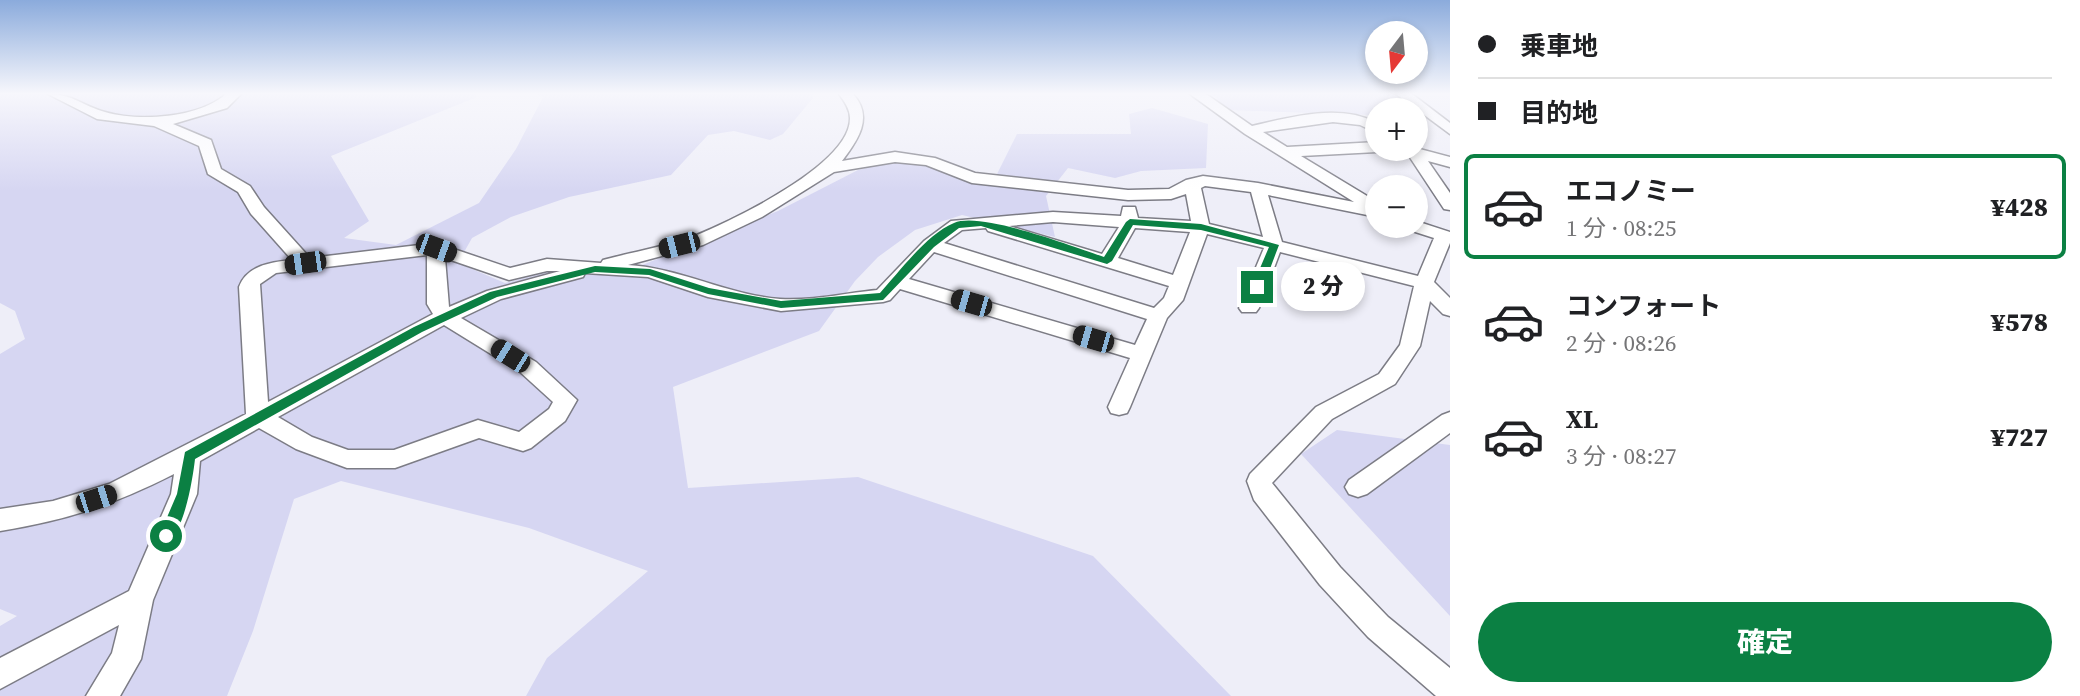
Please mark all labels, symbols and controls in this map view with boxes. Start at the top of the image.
north arrow [1365,21,1428,84]
map controls [1365,21,1428,238]
text: 乗車地 [1520,28,1598,64]
text: 目的地 [1520,95,1598,131]
button: + [1365,98,1428,161]
text: エコノミー [1566,173,1696,209]
button: − [1365,175,1428,238]
icon: car [1482,175,1545,238]
text: ¥428 [1991,189,2048,225]
text: 1 分 · 08:25 [1566,212,1676,244]
car [657,230,702,260]
car [413,231,460,265]
car [283,250,328,276]
callout: 2 分 [1282,262,1366,312]
text: 2 分 [1303,270,1343,302]
route end [1241,271,1273,303]
car [948,287,995,319]
text: コンフォート [1566,288,1721,324]
icon: car [1482,290,1545,353]
text: ¥578 [1991,304,2048,340]
car [1070,323,1117,355]
text: 2 分 · 08:26 [1566,327,1676,359]
car [487,336,534,376]
text: XL [1566,401,1598,437]
icon: car [1482,405,1545,468]
text: ¥727 [1991,419,2048,455]
text: 3 分 · 08:27 [1566,440,1676,472]
car [73,483,120,515]
route start [150,520,182,552]
button: 確定 [1478,602,2052,682]

